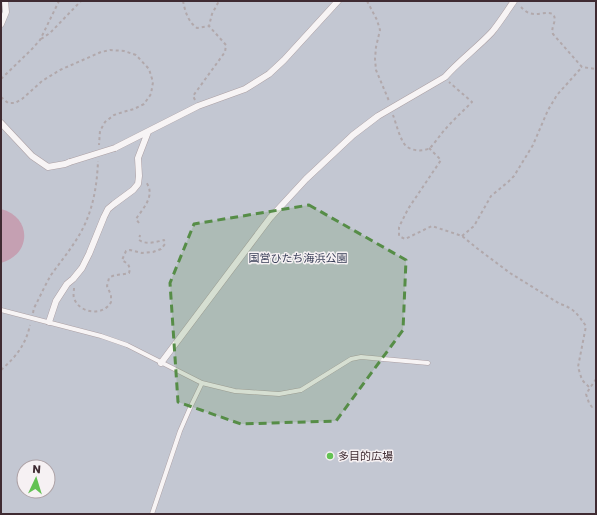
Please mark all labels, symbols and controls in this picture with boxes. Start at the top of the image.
park label: 国営ひたち海浜公園 [249,250,348,266]
place label: 多目的広場 [338,448,393,464]
marker: 多目的広場 [325,451,335,461]
north arrow [16,459,56,499]
text: N [32,461,41,477]

